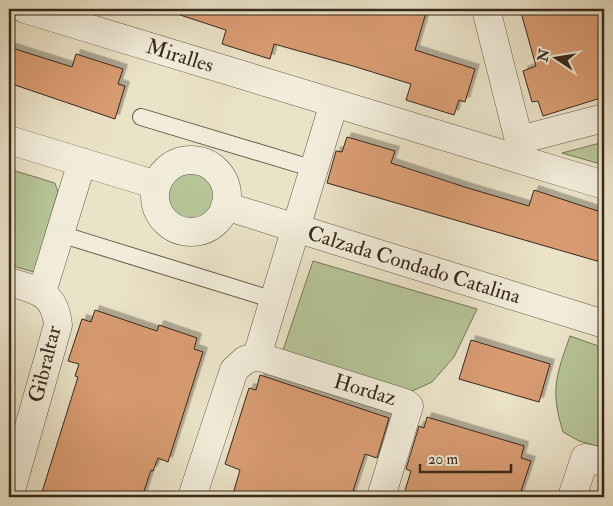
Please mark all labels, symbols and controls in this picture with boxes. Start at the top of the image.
north arrow [530,32,580,82]
street label: Miralles [143,33,217,79]
text: N [534,47,553,64]
street label: Calzada Condado Catalina [304,220,524,310]
street label: Gibraltar [22,323,68,405]
street label: Hordaz [331,368,399,412]
scale bar [420,441,512,473]
text: 20 m [428,450,458,469]

